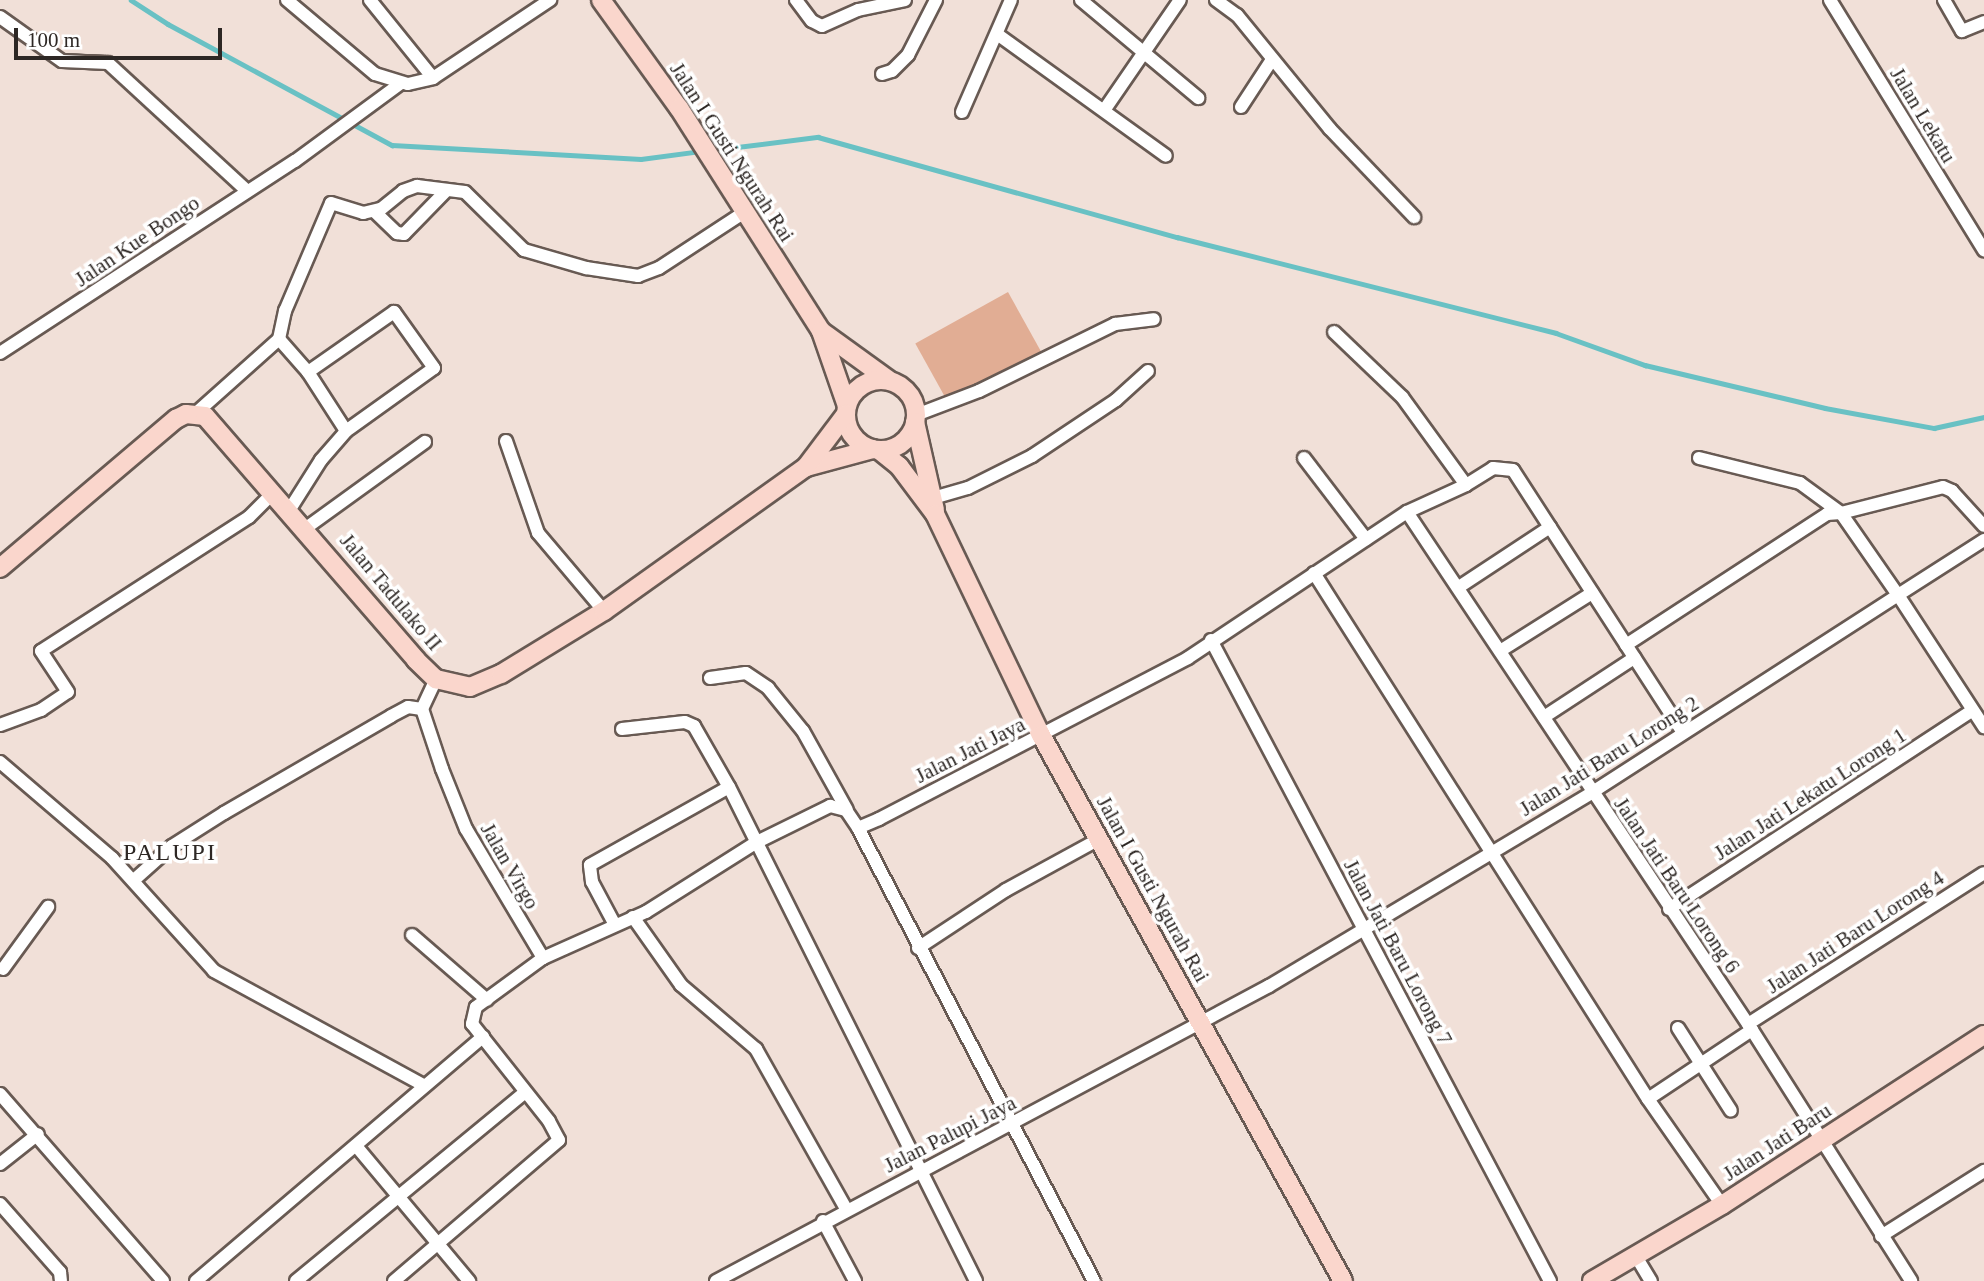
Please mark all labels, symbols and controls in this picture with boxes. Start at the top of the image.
scale bar [18,14,226,58]
text: 100 m [27,28,80,52]
street label: Jalan I Gusti Ngurah Rai [665,58,799,246]
street label: Jalan Lekatu [1885,63,1961,167]
street label: Jalan Kue Bongo [70,190,204,292]
street label: Jalan Tadulako II [335,528,447,656]
street label: Jalan Jati Baru Lorong 2 [1515,691,1703,821]
street label: Jalan Jati Jaya [911,712,1029,788]
street label: Jalan Jati Lekatu Lorong 1 [1709,722,1911,866]
street label: Jalan I Gusti Ngurah Rai [1091,792,1215,986]
street label: Jalan Jati Baru Lorong 6 [1609,792,1745,978]
street label: Jalan Virgo [475,818,545,914]
district label: PALUPI [124,839,216,867]
street label: Jalan Jati Baru Lorong 7 [1338,855,1458,1049]
street label: Jalan Jati Baru Lorong 4 [1762,865,1948,999]
street label: Jalan Palupi Jaya [880,1090,1020,1178]
street label: Jalan Jati Baru [1718,1098,1836,1186]

